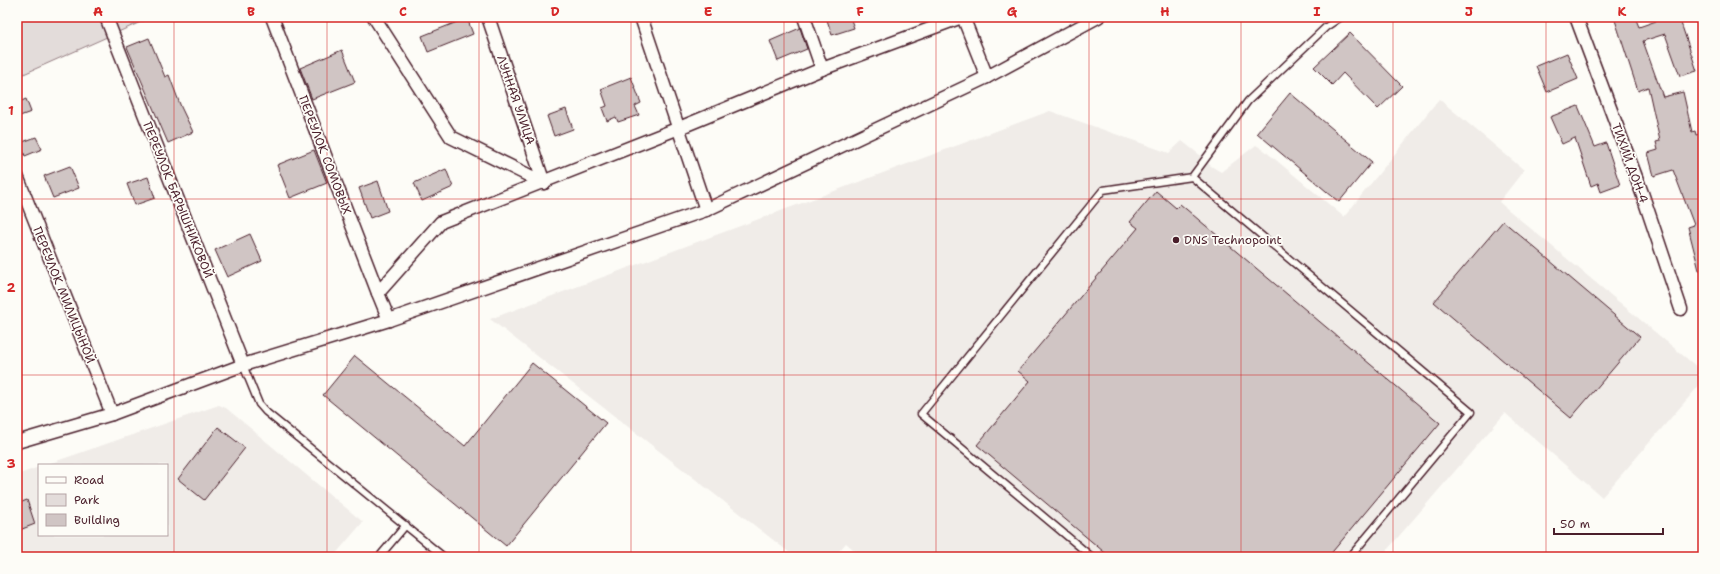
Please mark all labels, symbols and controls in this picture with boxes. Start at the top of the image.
text: A [93,3,103,20]
text: B [247,3,255,20]
text: C [399,3,407,20]
text: D [550,3,560,20]
text: E [704,3,713,20]
text: F [856,3,864,20]
text: G [1007,3,1018,20]
text: H [1160,3,1170,20]
text: I [1313,3,1321,20]
text: J [1465,3,1473,20]
text: K [1618,3,1627,20]
street label: ЛУННАЯ УЛИЦА [493,53,539,147]
street label: ПЕРЕУЛОК СОМОВЫХ [295,93,355,217]
text: 1 [8,102,14,119]
street label: ПЕРЕУЛОК БАРЫШНИКОВОЙ [139,119,217,281]
street label: ТИХИЙ ДОН-4 [1608,121,1652,205]
street label: ПЕРЕУЛОК МИЛИЦЫНОЙ [29,224,99,366]
place label: DNS Technopoint [1184,232,1282,248]
marker: DNS Technopoint [1171,235,1181,245]
text: 2 [6,279,16,296]
text: 3 [6,455,16,472]
legend [38,464,168,536]
text: Road [74,472,105,488]
text: Park [74,492,100,508]
scale bar [1554,510,1663,536]
text: Building [74,512,120,528]
text: 50 m [1560,516,1590,532]

